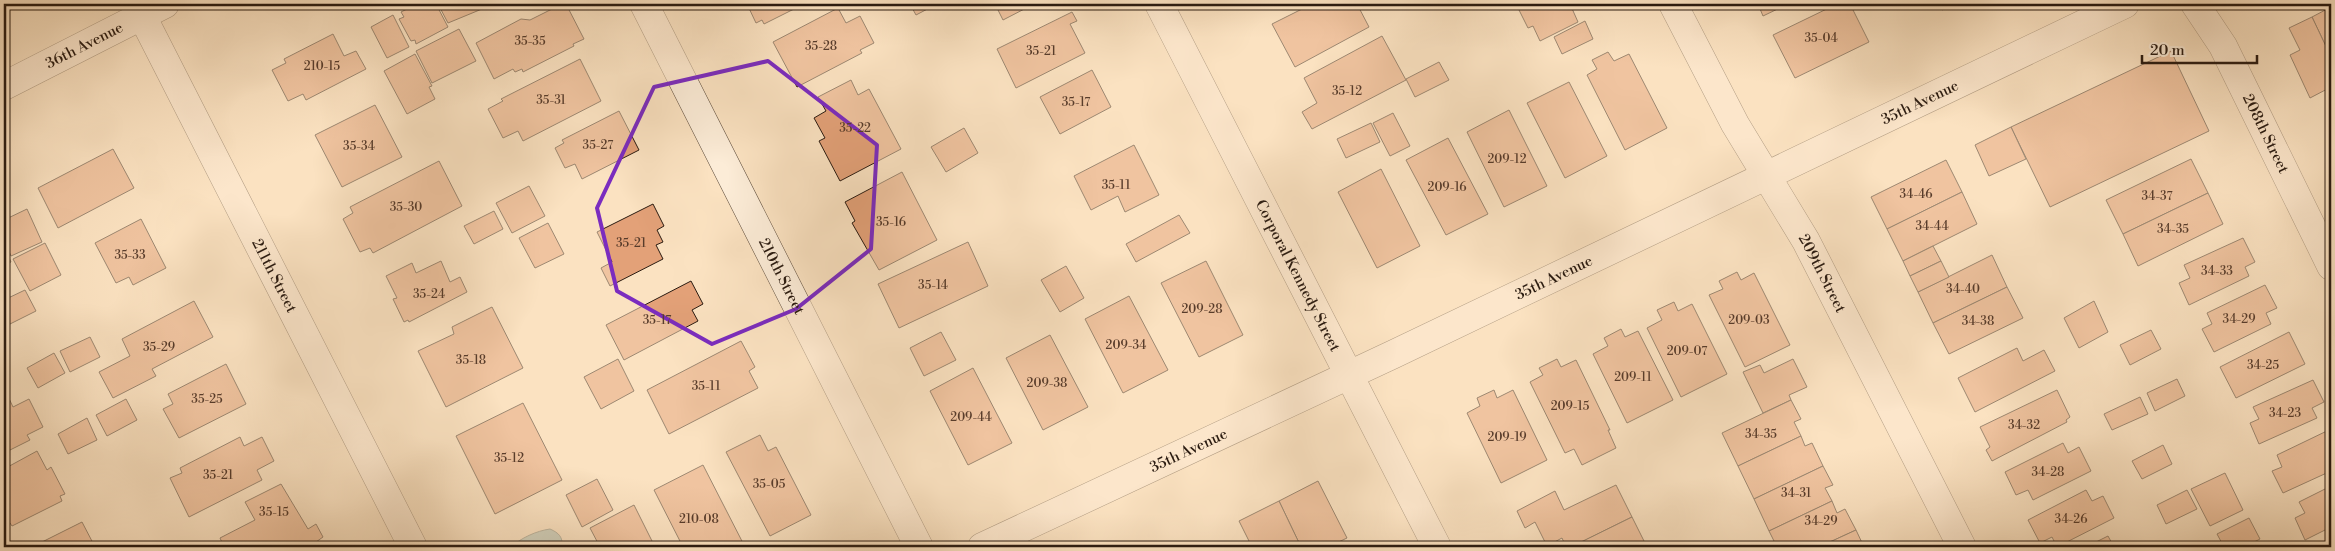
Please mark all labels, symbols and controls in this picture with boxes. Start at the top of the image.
street label: 36th Avenue [43,18,126,73]
house number: 35-04 [1804,31,1838,46]
scale bar [2142,32,2258,64]
house number: 35-35 [514,34,546,49]
house number: 35-28 [805,39,837,54]
text: 20 m [2150,41,2185,60]
house number: 35-21 [1026,44,1057,59]
house number: 210-15 [304,59,341,74]
street label: 35th Avenue [1878,76,1962,129]
house number: 35-12 [1332,84,1362,99]
street label: 208th Street [2238,91,2293,177]
house number: 35-31 [536,93,567,108]
house number: 35-17 [1062,95,1090,110]
house number: 35-22 [839,121,871,136]
house number: 35-27 [583,138,613,153]
house number: 35-34 [343,139,375,154]
house number: 209-12 [1487,152,1527,167]
house number: 35-11 [1102,178,1131,193]
house number: 209-16 [1428,180,1466,195]
house number: 34-46 [1899,187,1933,202]
house number: 34-37 [2141,189,2173,204]
street label: Corporal Kennedy Street [1251,197,1345,355]
house number: 35-30 [390,200,422,215]
house number: 35-16 [876,215,906,230]
house number: 34-44 [1915,219,1949,234]
house number: 34-35 [2157,222,2189,237]
street label: 209th Street [1794,230,1850,317]
street label: 210th Street [754,235,809,318]
street label: 211th Street [247,236,301,317]
house number: 35-21 [616,236,647,251]
house number: 35-33 [114,248,146,263]
street label: 35th Avenue [1512,251,1596,305]
house number: 34-33 [2201,264,2233,279]
house number: 35-14 [918,278,948,293]
house number: 34-40 [1946,282,1980,297]
house number: 35-24 [413,287,445,302]
house number: 209-28 [1181,302,1223,317]
house number: 34-29 [2223,312,2255,327]
house number: 35-17 [643,313,671,328]
house number: 209-03 [1728,313,1770,328]
house number: 34-38 [1962,314,1994,329]
house number: 209-34 [1106,338,1146,353]
house number: 35-29 [143,340,175,355]
house number: 209-07 [1667,344,1707,359]
house number: 35-18 [456,353,486,368]
house number: 34-25 [2247,358,2279,373]
house number: 209-11 [1614,370,1653,385]
house number: 209-38 [1027,376,1067,391]
house number: 35-11 [692,379,721,394]
house number: 35-25 [191,392,223,407]
house number: 209-15 [1551,399,1590,414]
house number: 34-23 [2269,406,2301,421]
house number: 209-44 [950,410,992,425]
house number: 34-32 [2008,418,2040,433]
street label: 35th Avenue [1147,424,1231,477]
house number: 34-35 [1745,427,1777,442]
house number: 209-19 [1488,430,1526,445]
house number: 35-12 [494,451,524,466]
house number: 34-28 [2032,465,2064,480]
house number: 35-21 [203,468,234,483]
house number: 35-05 [753,477,786,492]
house number: 34-31 [1781,486,1812,501]
house number: 35-15 [259,505,289,520]
house number: 210-08 [679,512,719,527]
house number: 34-26 [2055,512,2087,527]
house number: 34-29 [1805,514,1837,529]

